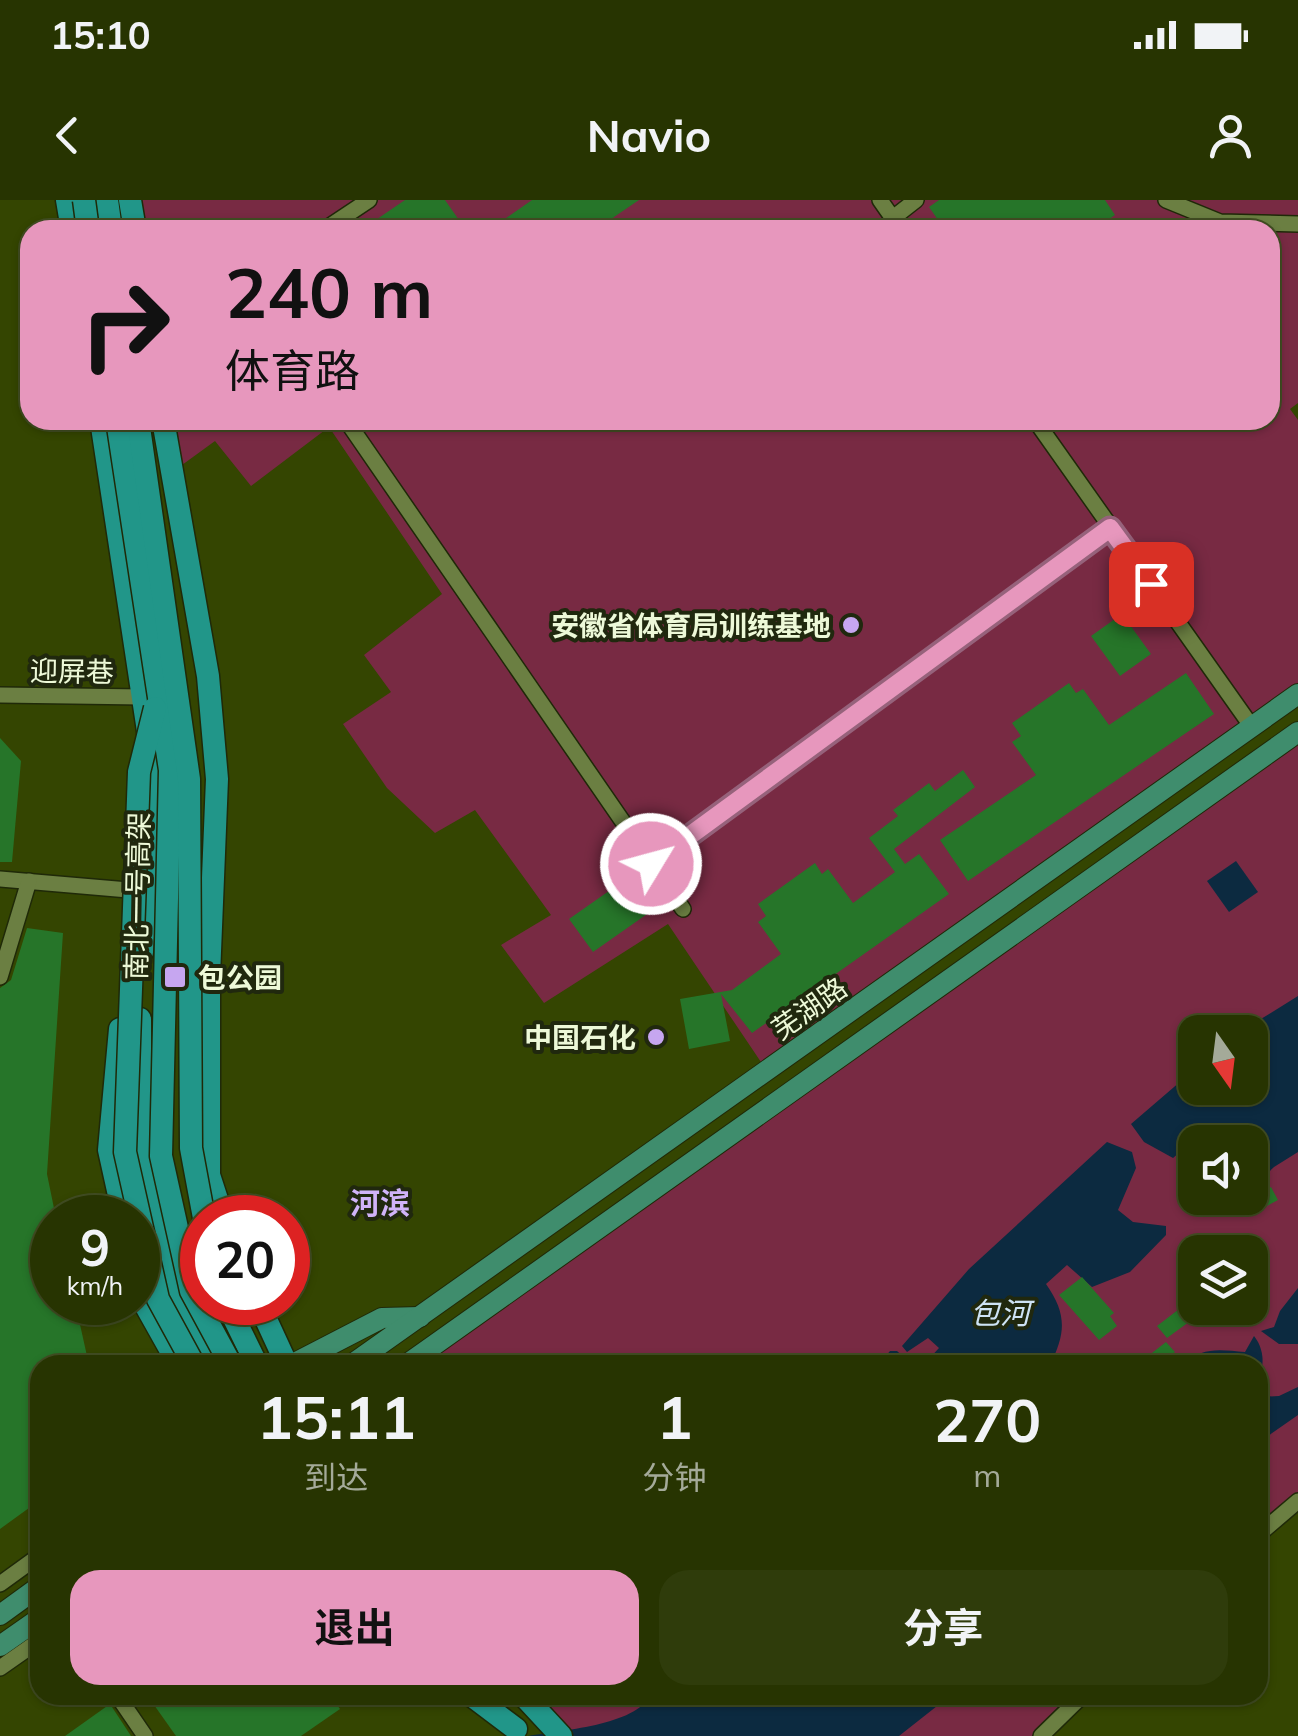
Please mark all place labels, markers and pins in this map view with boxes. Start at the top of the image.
pin [1109,542,1194,627]
place label: 安徽省体育局训练基地 [551,608,831,643]
marker: 安徽省体育局训练基地 [840,614,862,636]
place label: 包公园 [198,960,282,995]
marker: 包公园 [162,964,188,990]
place label: 中国石化 [524,1020,636,1055]
marker: 中国石化 [645,1026,667,1048]

